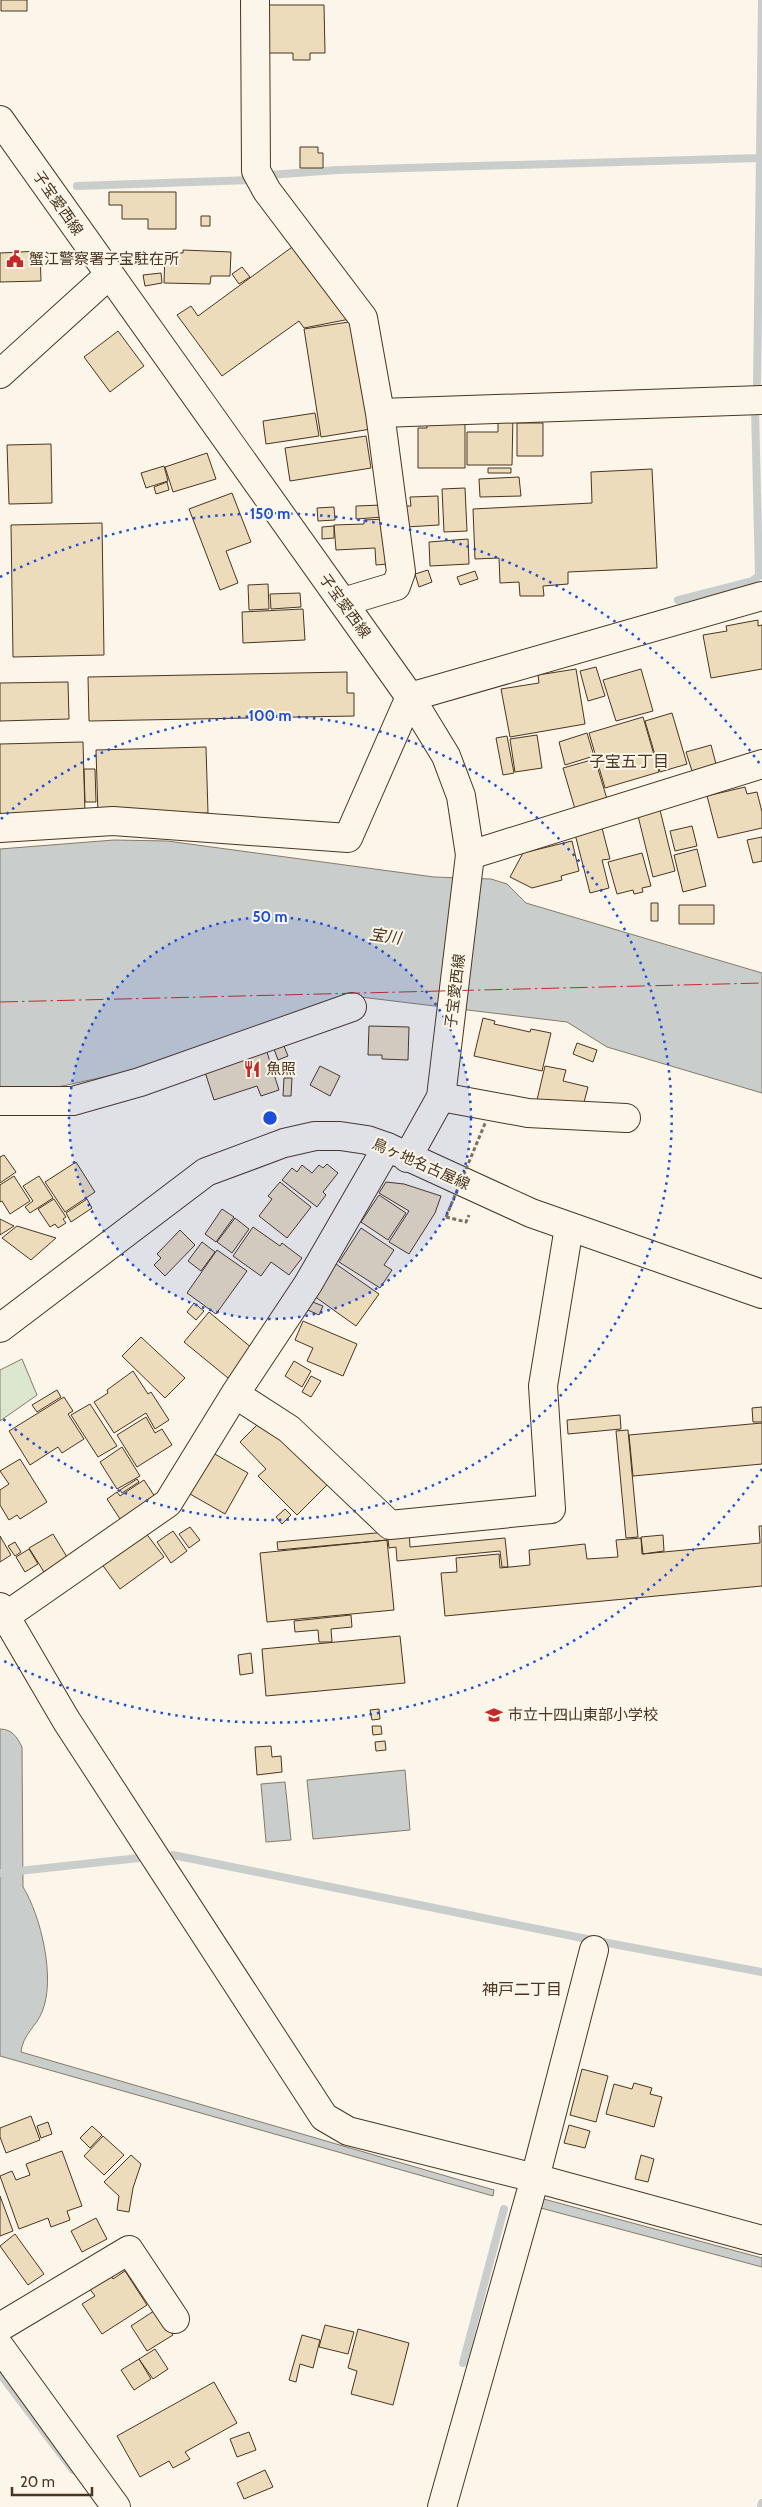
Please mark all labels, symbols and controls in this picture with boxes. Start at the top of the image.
street label: 子宝愛西線 [29,167,87,239]
public building icon: 蟹江警察署子宝駐在所 [5,249,25,269]
place label: 蟹江警察署子宝駐在所 [29,250,179,268]
text: 150 m [250,505,290,523]
street label: 子宝愛西線 [316,570,374,642]
text: 100 m [248,707,292,725]
district label: 子宝五丁目 [589,752,669,771]
text: 50 m [252,908,288,926]
water label: 宝川 [368,924,404,948]
street label: 子宝愛西線 [441,953,469,1029]
restaurant icon: 魚照 [242,1059,262,1079]
place label: 魚照 [266,1060,296,1078]
centre of rings [261,1109,279,1127]
street label: 鳥ヶ地名古屋線 [369,1134,473,1194]
school or university icon: 市立十四山東部小学校 [484,1705,504,1725]
place label: 市立十四山東部小学校 [508,1706,658,1724]
district label: 神戸二丁目 [482,1980,562,1999]
scale bar [12,2464,92,2496]
text: 20 m [20,2473,55,2491]

